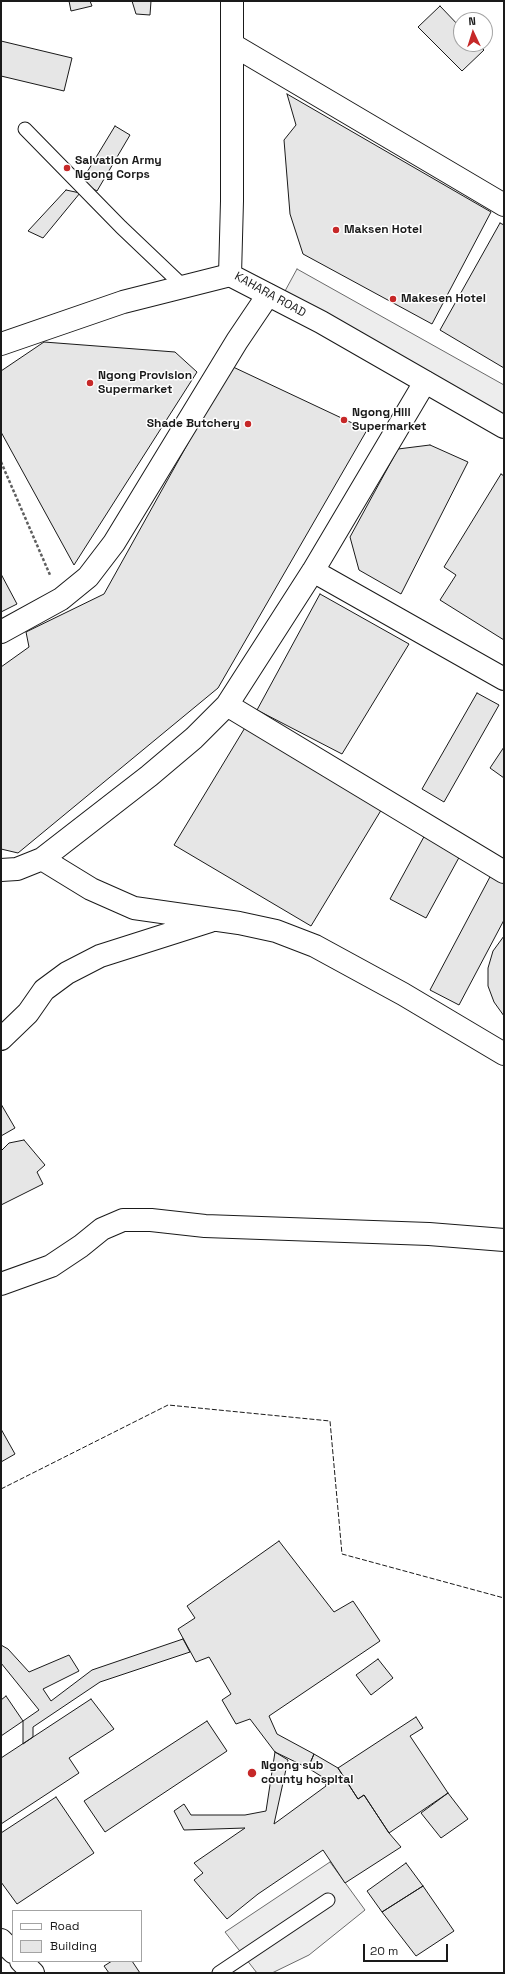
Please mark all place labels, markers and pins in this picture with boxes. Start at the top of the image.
place label: Salvation Army Ngong Corps [75,154,162,182]
marker: Salvation Army Ngong Corps [62,163,72,173]
place label: Maksen Hotel [344,223,422,237]
marker: Maksen Hotel [331,225,341,235]
place label: Makesen Hotel [401,292,486,306]
marker: Makesen Hotel [388,294,398,304]
place label: Ngong Provision Supermarket [98,369,192,397]
marker: Ngong Provision Supermarket [85,378,95,388]
place label: Ngong Hill Supermarket [352,406,427,434]
marker: Ngong Hill Supermarket [339,415,349,425]
place label: Shade Butchery [147,417,240,431]
marker: Shade Butchery [243,419,253,429]
place label: Ngong sub county hospital [261,1759,353,1787]
marker: Ngong sub county hospital [246,1767,258,1779]

